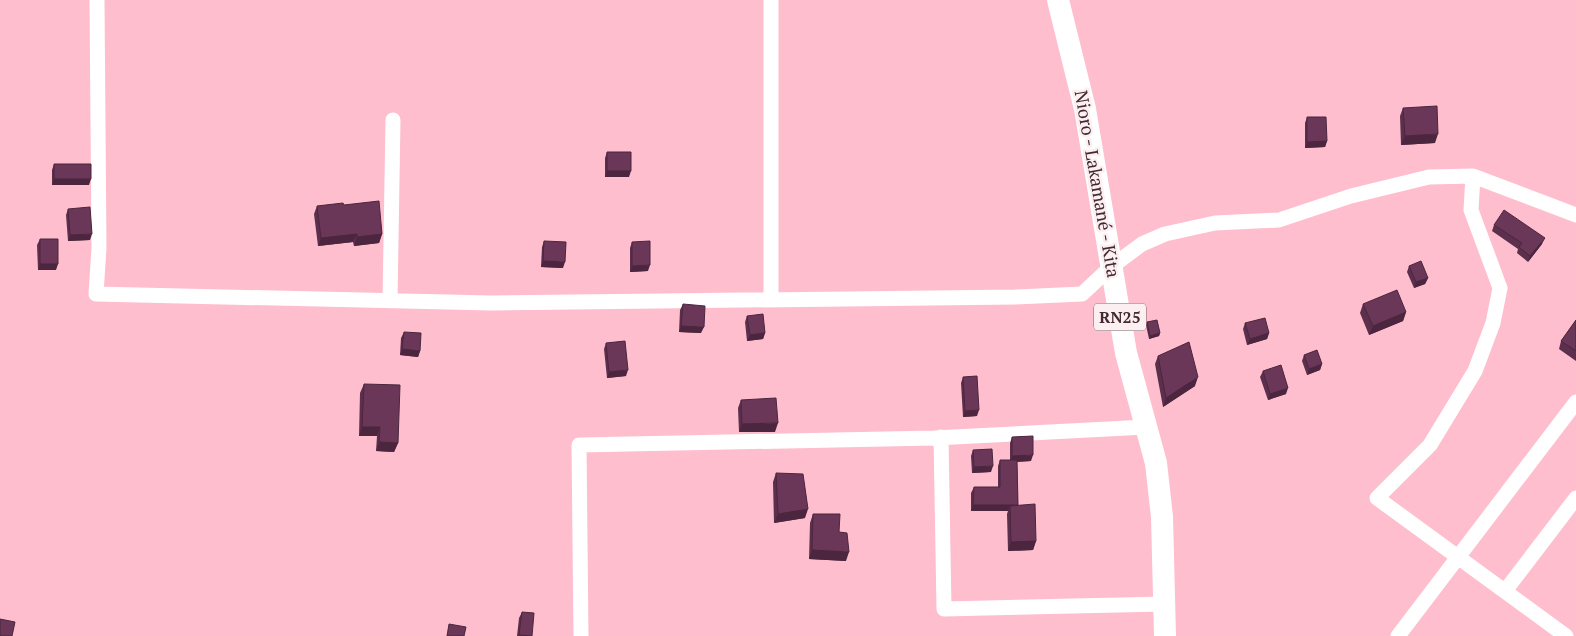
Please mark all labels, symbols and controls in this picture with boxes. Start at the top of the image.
street label: Nioro - Lakamané - Kita [1070,88,1126,279]
road number: RN25 [1094,304,1146,330]

